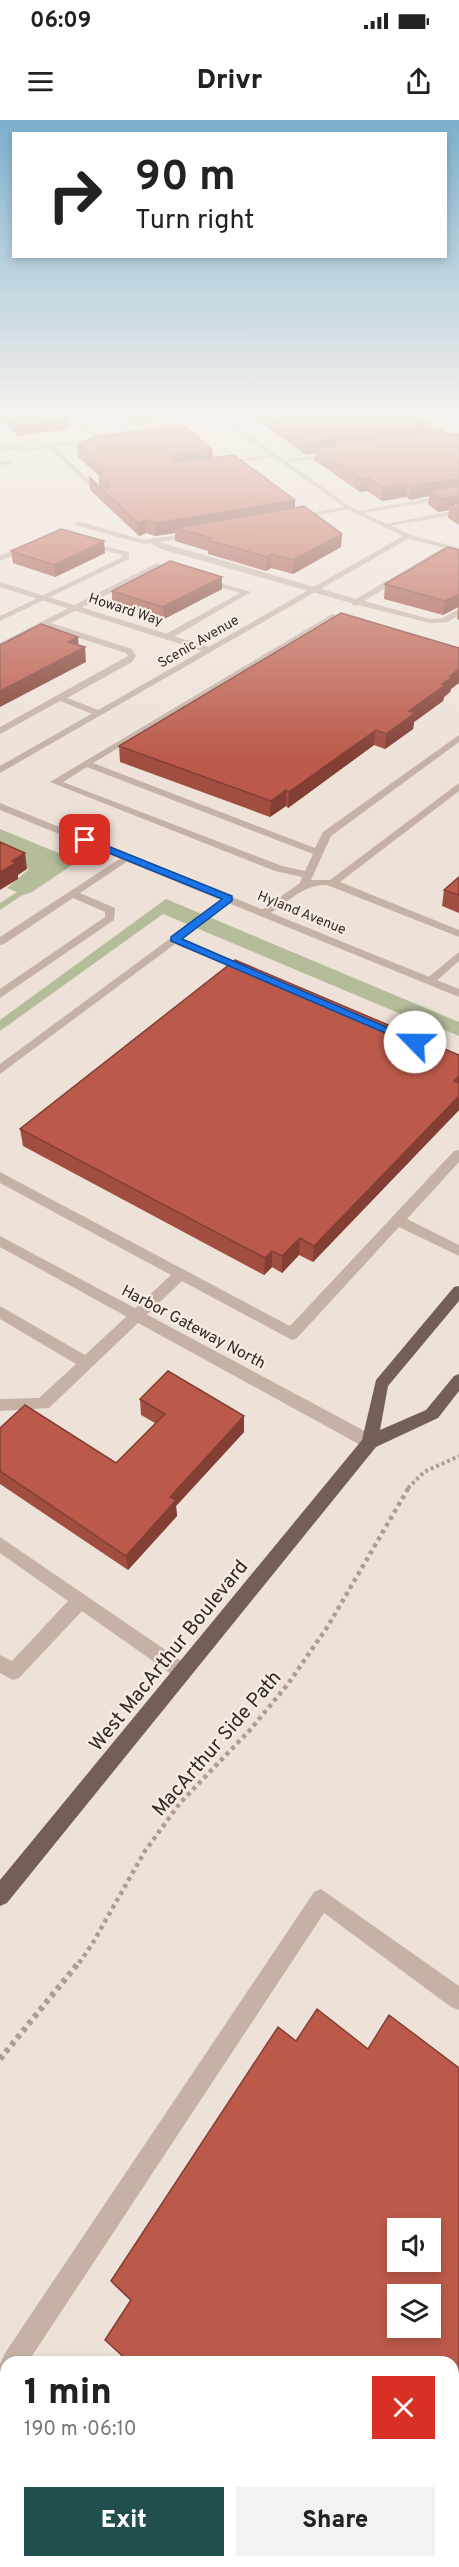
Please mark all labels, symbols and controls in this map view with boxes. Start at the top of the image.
text: 06:09 [30,8,91,35]
text: Drivr [197,64,262,98]
icon: menu [24,65,57,98]
icon: share [402,65,435,98]
text: 90 m [135,152,236,205]
icon: right [36,156,114,234]
text: Turn right [135,204,254,238]
street label: Howard Way [86,590,165,630]
street label: Scenic Avenue [155,612,242,672]
pin [59,814,110,865]
icon: arrive [68,823,101,856]
street label: Hyland Avenue [255,888,348,939]
position arrow [383,1010,447,1074]
street label: Harbor Gateway North [118,1281,269,1374]
street label: West MacArthur Boulevard [84,1555,255,1757]
street label: MacArthur Side Path [147,1666,288,1823]
map controls [387,2218,441,2338]
button: sound [387,2218,441,2272]
button: layers [387,2284,441,2338]
text: 1 min [24,2371,112,2417]
button: close [372,2376,435,2439]
text: 190 m · 06:10 [24,2417,137,2443]
button: Exit [24,2487,224,2556]
button: Share [236,2487,435,2556]

